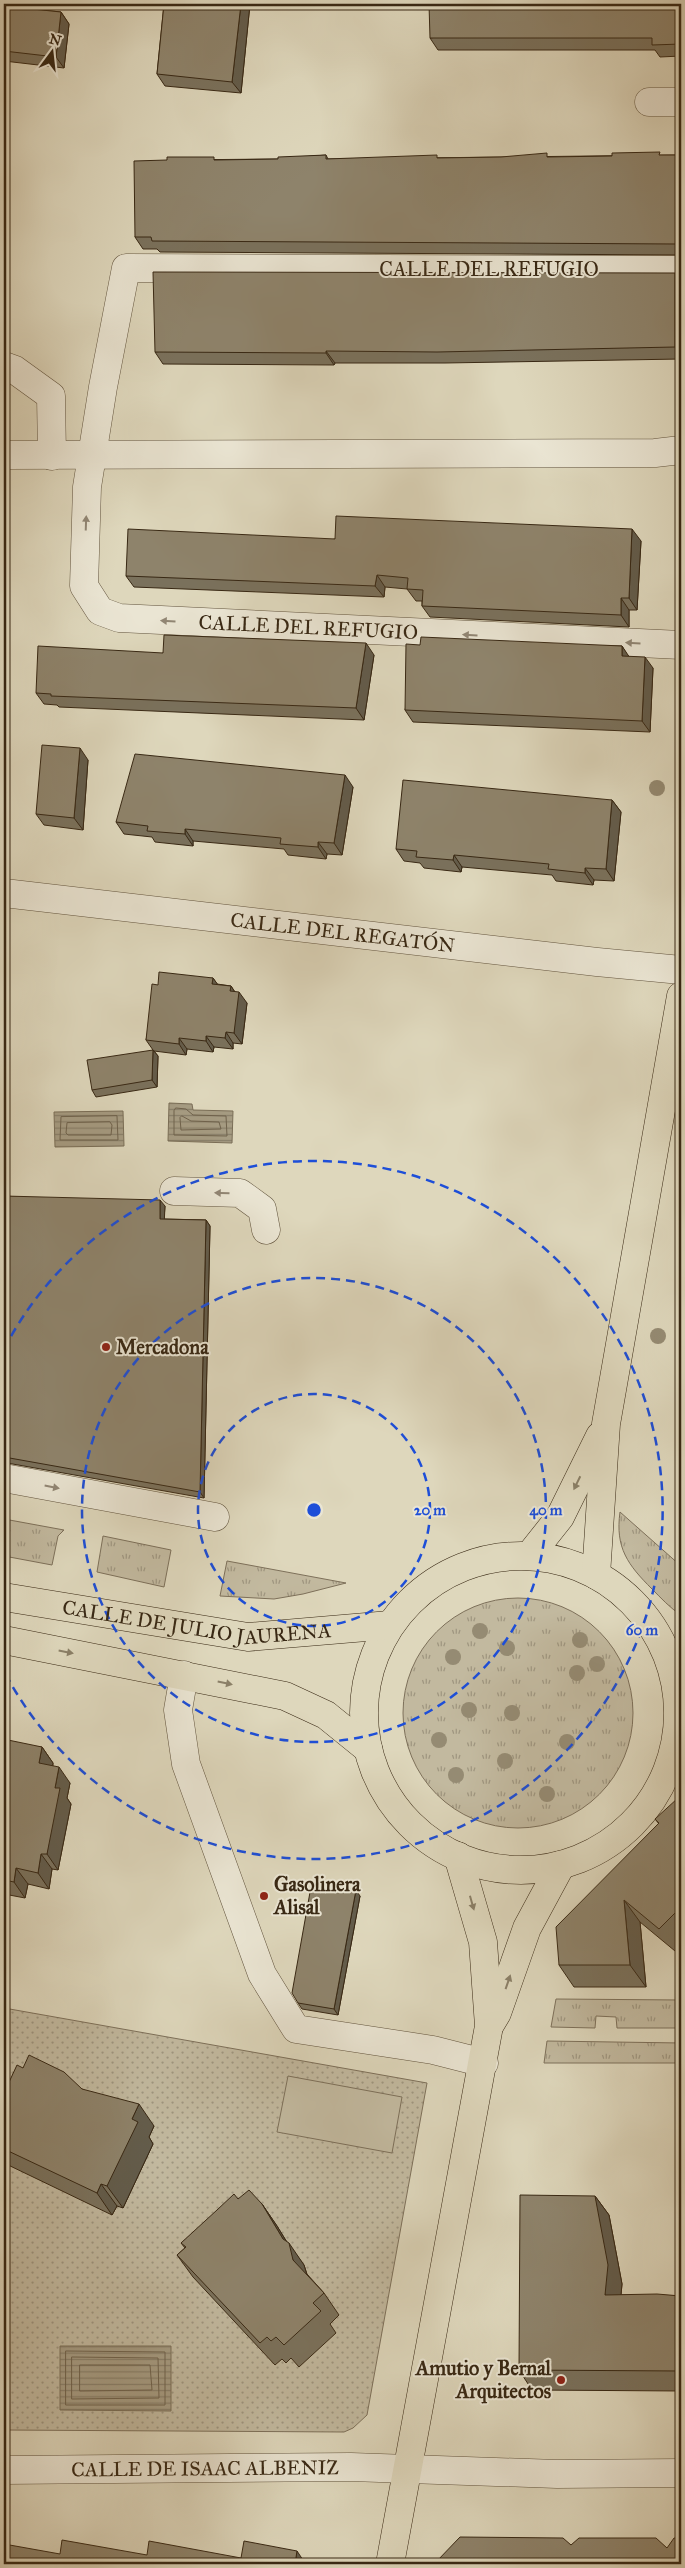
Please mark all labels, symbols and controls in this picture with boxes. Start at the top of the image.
north arrow [28,28,78,78]
text: N [47,30,63,50]
street label: CALLE DEL REFUGIO [379,257,599,281]
one-way arrow [82,514,90,530]
street label: CALLE DEL REFUGIO [198,610,419,644]
one-way arrow [160,616,176,624]
one-way arrow [462,631,478,639]
one-way arrow [624,638,640,646]
street label: CALLE DEL REGATÓN [229,907,456,957]
one-way arrow [214,1188,230,1196]
place label: Mercadona [116,1335,209,1359]
marker: Mercadona [100,1341,112,1353]
one-way arrow [572,1476,580,1490]
one-way arrow [44,1483,59,1491]
centre of rings [305,1501,323,1519]
text: 20 m [414,1501,446,1519]
text: 40 m [530,1501,563,1520]
street label: CALLE DE JULIO JAURENA [61,1595,333,1649]
text: 60 m [626,1621,659,1639]
one-way arrow [58,1648,73,1656]
one-way arrow [217,1680,233,1688]
place label: Gasolinera Alisal [272,1872,361,1919]
marker: Gasolinera Alisal [258,1890,270,1902]
one-way arrow [468,1896,476,1911]
one-way arrow [504,1974,512,1989]
place label: Amutio y Bernal Arquitectos [414,2356,552,2404]
marker: Amutio y Bernal Arquitectos [555,2374,567,2386]
street label: CALLE DE ISAAC ALBENIZ [71,2455,339,2481]

